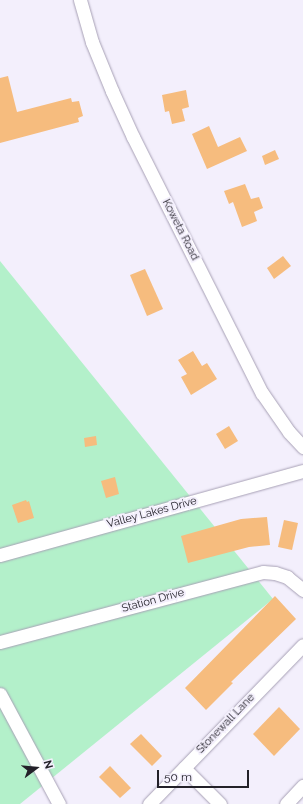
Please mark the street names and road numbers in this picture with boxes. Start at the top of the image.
street label: Koweta Road [159,197,201,263]
street label: Valley Lakes Drive [106,495,198,531]
street label: Station Drive [120,586,186,616]
street label: Stonewall Lane [194,691,258,757]

